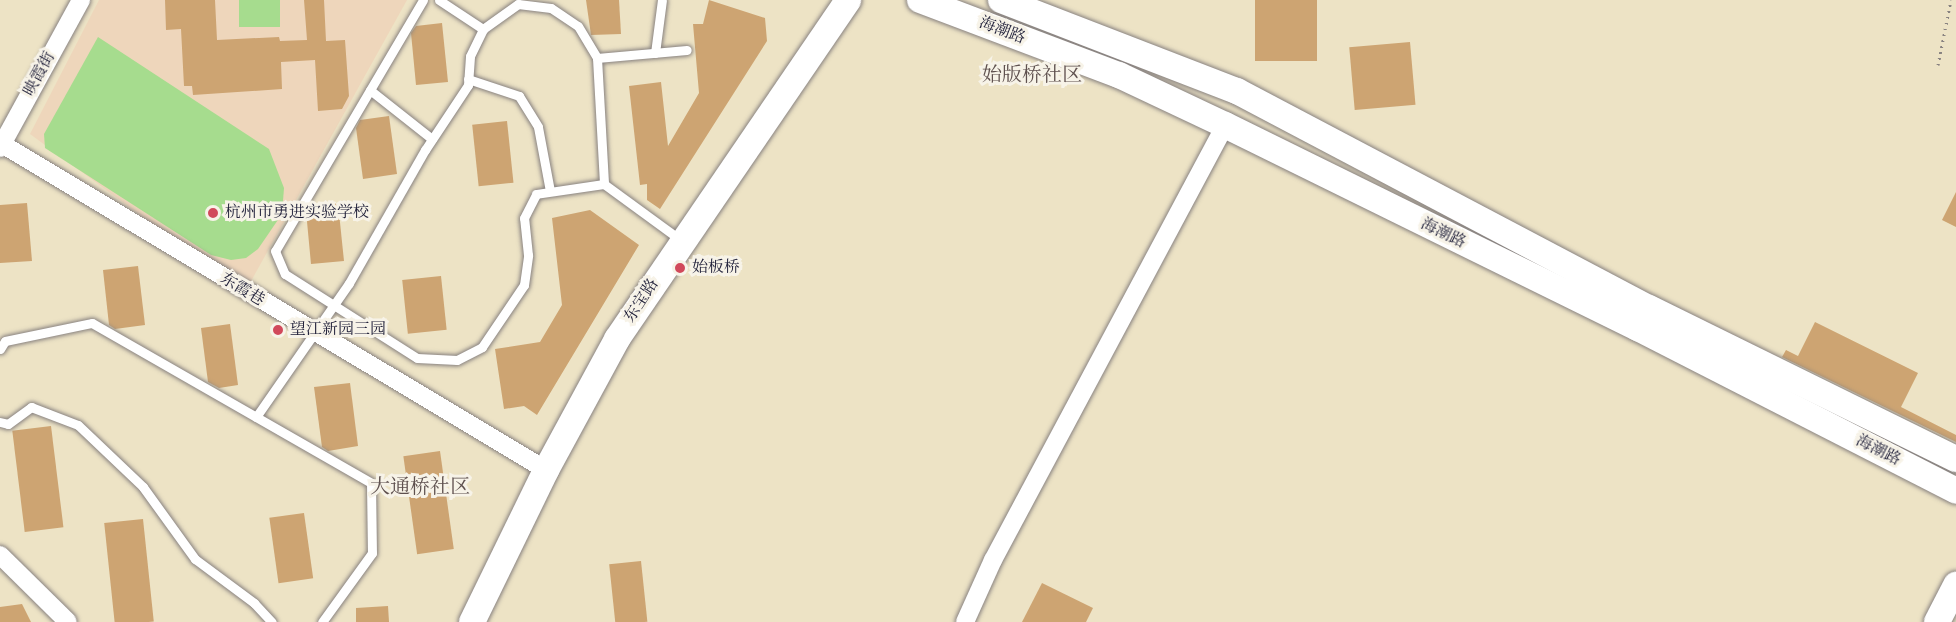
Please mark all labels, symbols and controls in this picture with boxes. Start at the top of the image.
street label: 海潮路 [976,13,1028,49]
street label: 映霞街 [20,48,60,100]
district label: 始版桥社区 [982,64,1082,88]
place label: 杭州市勇进实验学校 [225,203,369,223]
marker: 杭州市勇进实验学校 [206,206,220,220]
street label: 海潮路 [1417,215,1469,253]
place label: 始板桥 [692,258,740,278]
marker: 始板桥 [673,261,687,275]
street label: 东霞巷 [216,269,268,311]
street label: 东宝路 [621,276,663,326]
place label: 望江新园三园 [290,320,386,340]
marker: 望江新园三园 [271,323,285,337]
street label: 海潮路 [1852,432,1904,470]
district label: 大通桥社区 [370,476,470,500]

